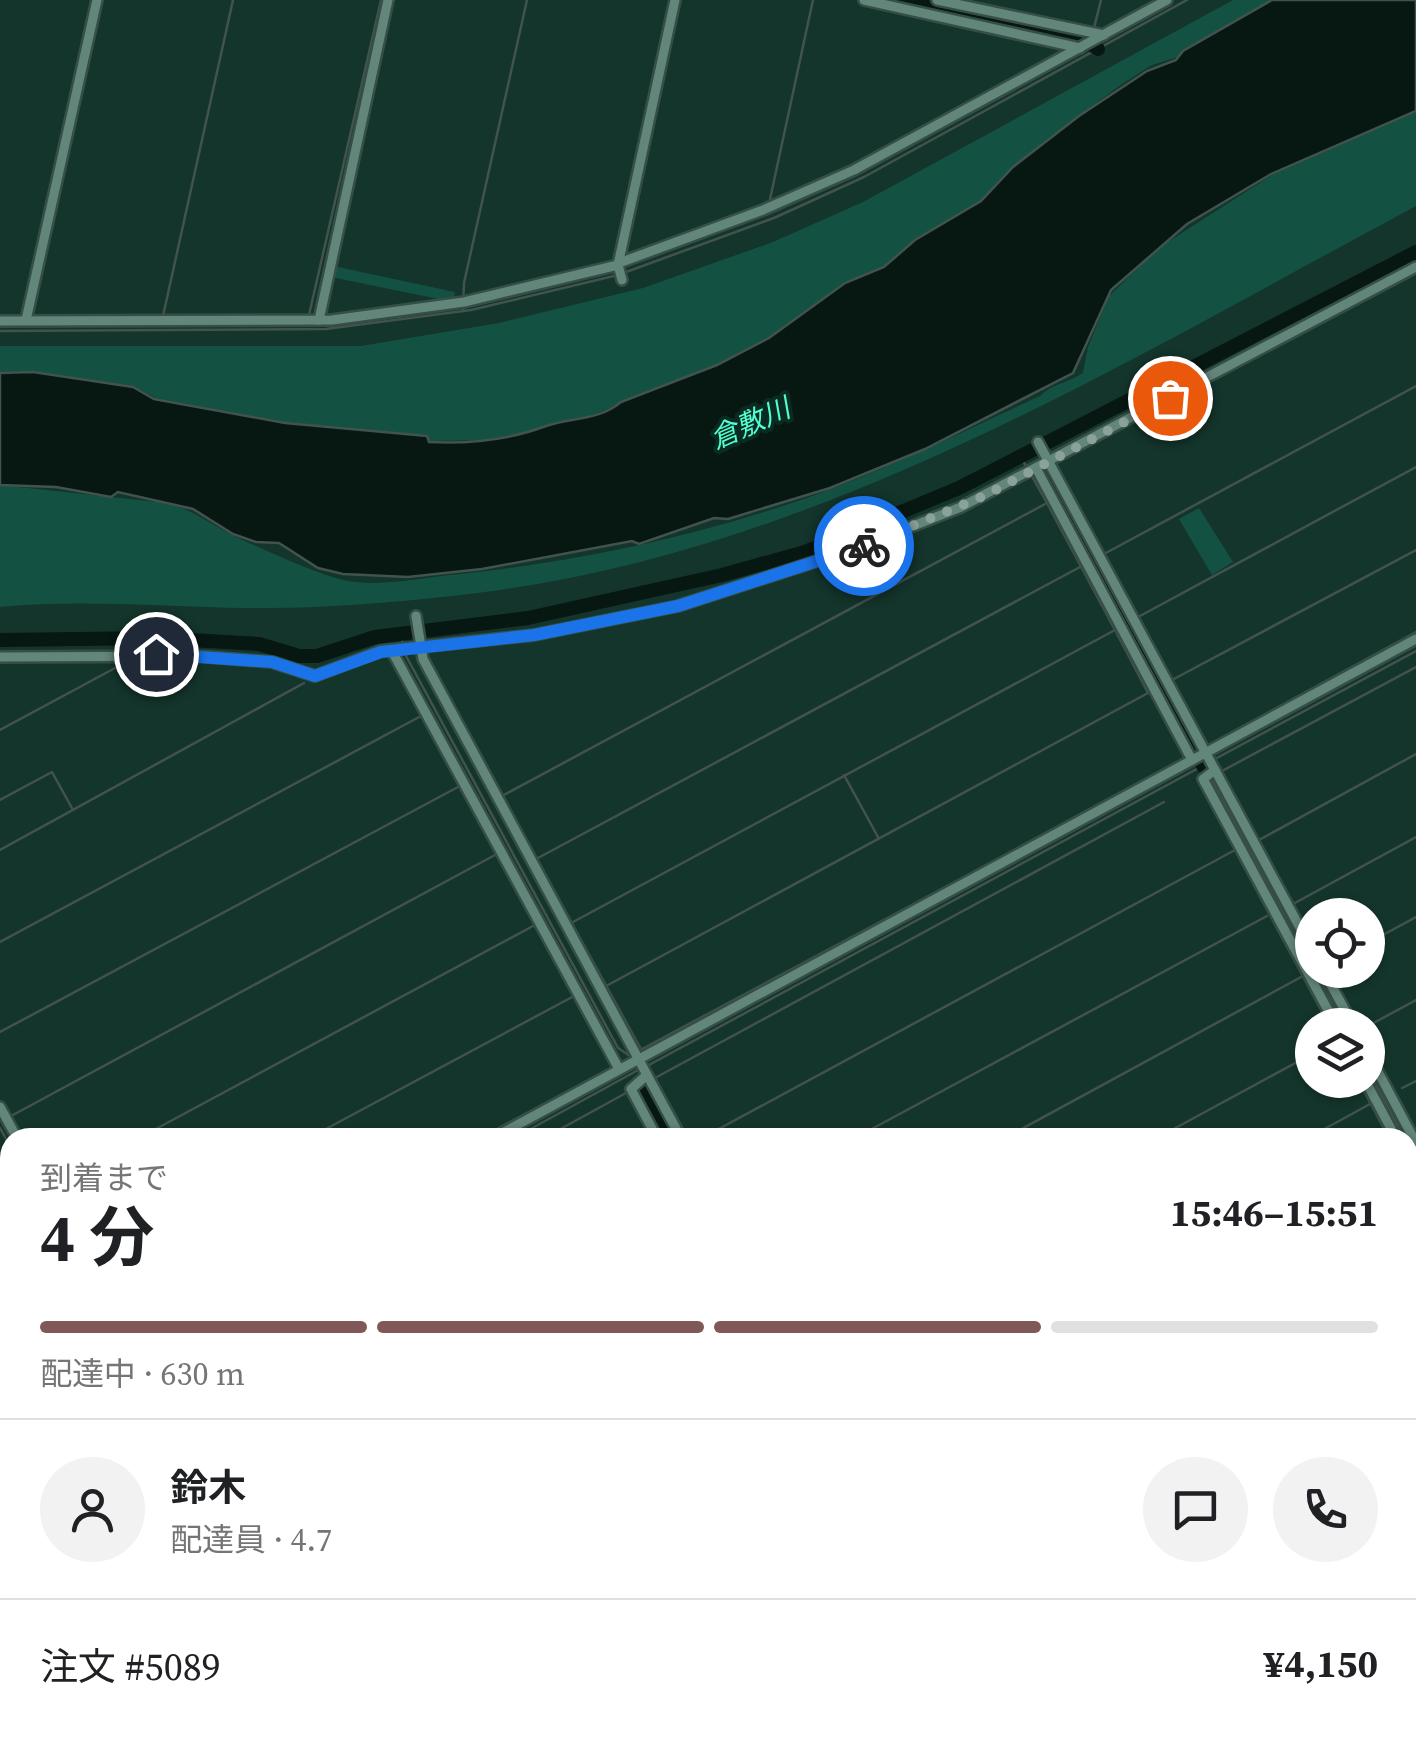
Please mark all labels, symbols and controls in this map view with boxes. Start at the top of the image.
pin [1128,356,1213,441]
icon: bag [1143,371,1198,426]
water label: 倉敷川 [704,387,799,457]
courier [814,496,914,596]
icon: bike [837,519,892,574]
pin [114,612,199,697]
icon: home [129,627,184,682]
map controls [1295,898,1385,1098]
button: locate [1295,898,1385,988]
button: layers [1295,1008,1385,1098]
text: 到着まで [40,1156,168,1200]
text: 15:46–15:51 [1170,1187,1378,1239]
text: 4 分 [40,1193,154,1282]
text: 配達中 · 630 m [40,1352,245,1396]
button: person [40,1457,145,1562]
button: chat [1143,1457,1248,1562]
button: phone [1273,1457,1378,1562]
text: 鈴木 [170,1462,246,1514]
text: 配達員 · 4.7 [170,1518,332,1562]
text: ¥4,150 [1264,1638,1378,1690]
text: 注文 #5089 [40,1641,221,1693]

